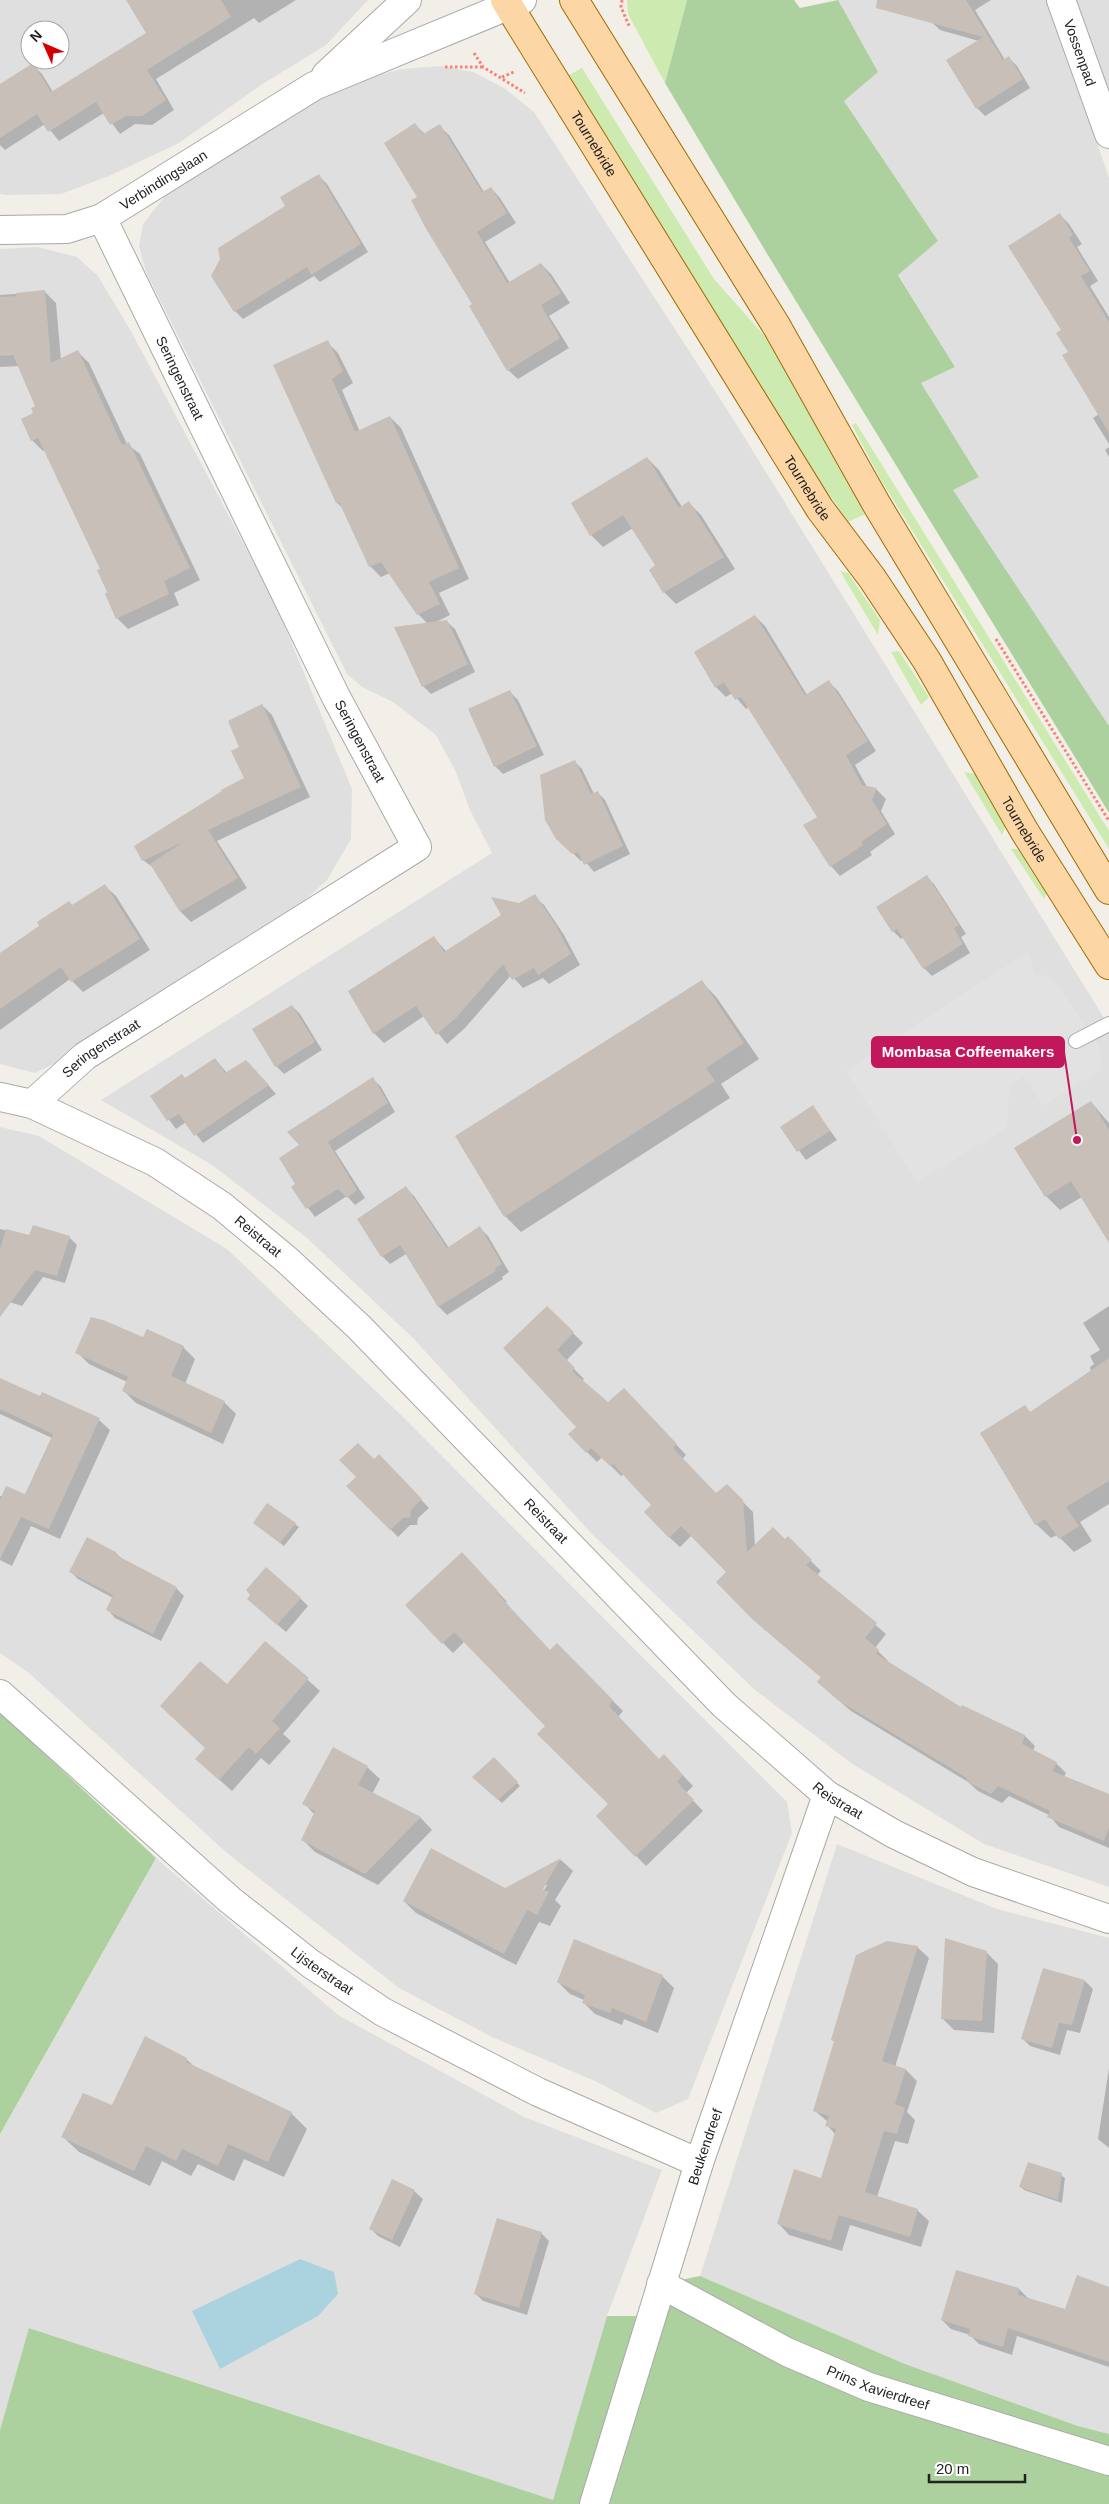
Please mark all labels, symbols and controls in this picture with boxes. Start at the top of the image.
street label: Vossenpad [1061,17,1099,88]
north arrow [20,20,70,70]
text: N [27,27,45,45]
street label: Tournebride [568,108,620,180]
street label: Verbindingslaan [117,147,210,213]
street label: Seringenstraat [153,334,207,423]
street label: Tournebride [781,452,834,524]
street label: Seringenstraat [332,697,388,785]
street label: Tournebride [998,794,1050,866]
street label: Seringenstraat [59,1016,143,1081]
callout: Mombasa Coffeemakers [872,1037,1064,1067]
text: Mombasa Coffeemakers [882,1043,1054,1060]
street label: Reistraat [232,1212,285,1260]
street label: Reistraat [521,1495,571,1546]
street label: Reistraat [810,1778,866,1822]
street label: Lijsterstraat [288,1943,356,1998]
street label: Beukendreef [685,2106,725,2187]
street label: Prins Xavierdreef [824,2362,931,2413]
scale bar [929,2452,1025,2484]
text: 20 m [936,2460,969,2477]

